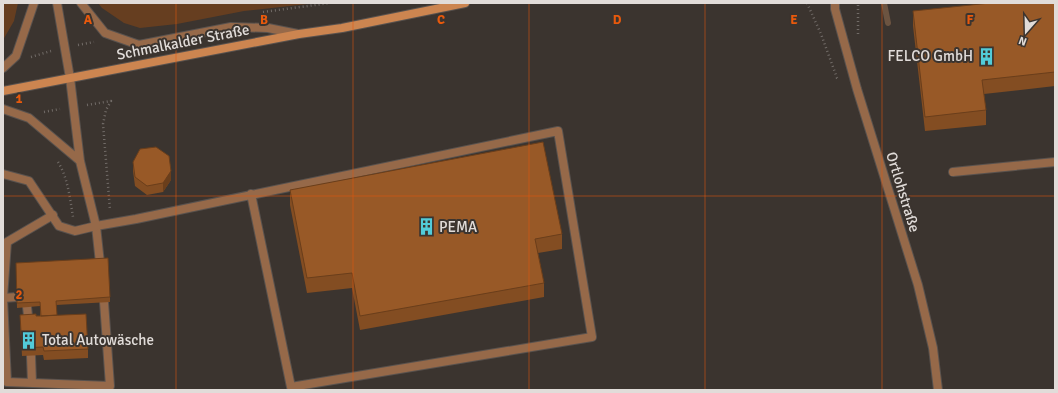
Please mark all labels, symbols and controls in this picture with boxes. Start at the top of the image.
text: A [84,12,93,28]
text: B [260,12,268,28]
text: C [437,12,445,28]
text: D [613,12,622,28]
text: E [790,12,798,28]
text: F [967,12,974,28]
north arrow [1006,12,1046,52]
street label: Schmalkalder Straße [115,20,251,64]
text: N [1017,34,1029,48]
building icon: FELCO GmbH [976,46,996,66]
place label: FELCO GmbH [888,47,973,65]
text: 1 [15,91,23,107]
street label: Ortlohstraße [882,150,924,234]
building icon: PEMA [416,217,436,237]
place label: PEMA [439,218,477,236]
text: 2 [15,287,23,303]
building icon: Total Autowäsche [19,330,39,350]
place label: Total Autowäsche [42,331,154,349]

